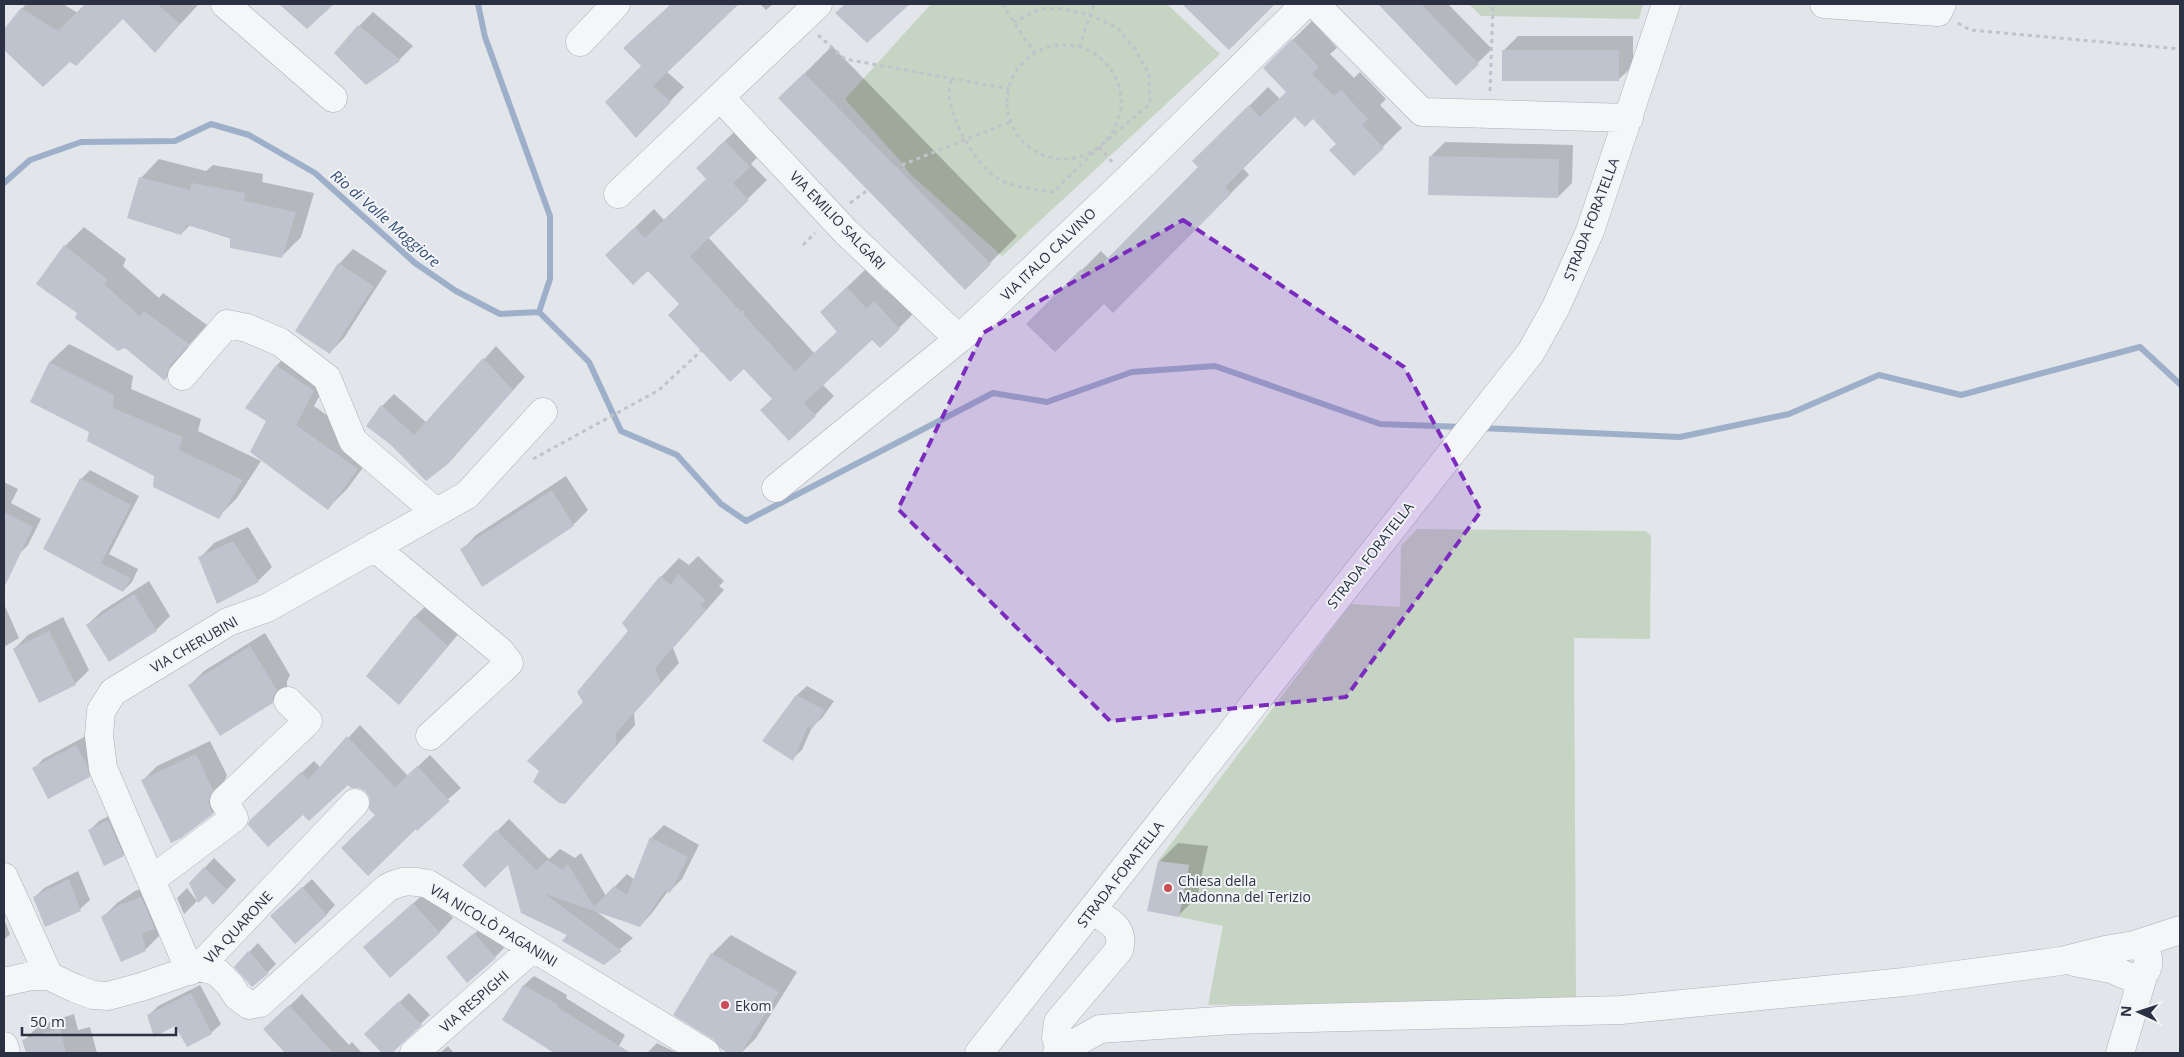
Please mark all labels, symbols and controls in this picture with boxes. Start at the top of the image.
street label: STRADA FORATELLA [1559,155,1623,283]
water label: Rio di Valle Maggiore [327,165,445,271]
street label: VIA EMILIO SALGARI [786,167,890,273]
street label: VIA ITALO CALVINO [996,203,1100,305]
street label: STRADA FORATELLA [1322,498,1418,612]
street label: VIA CHERUBINI [147,611,241,677]
street label: STRADA FORATELLA [1072,817,1168,931]
place label: Chiesa della Madonna del Terizio [1178,871,1311,906]
street label: VIA NICOLÒ PAGANINI [427,879,561,971]
marker: Chiesa della Madonna del Terizio [1162,882,1174,894]
street label: VIA QUARONE [199,887,277,967]
street label: VIA RESPIGHI [435,966,513,1036]
north arrow [2114,987,2164,1037]
place label: Ekom [735,996,772,1015]
marker: Ekom [719,999,731,1011]
scale bar [22,1004,176,1036]
text: N [2116,1005,2135,1017]
text: 50 m [30,1011,65,1031]

